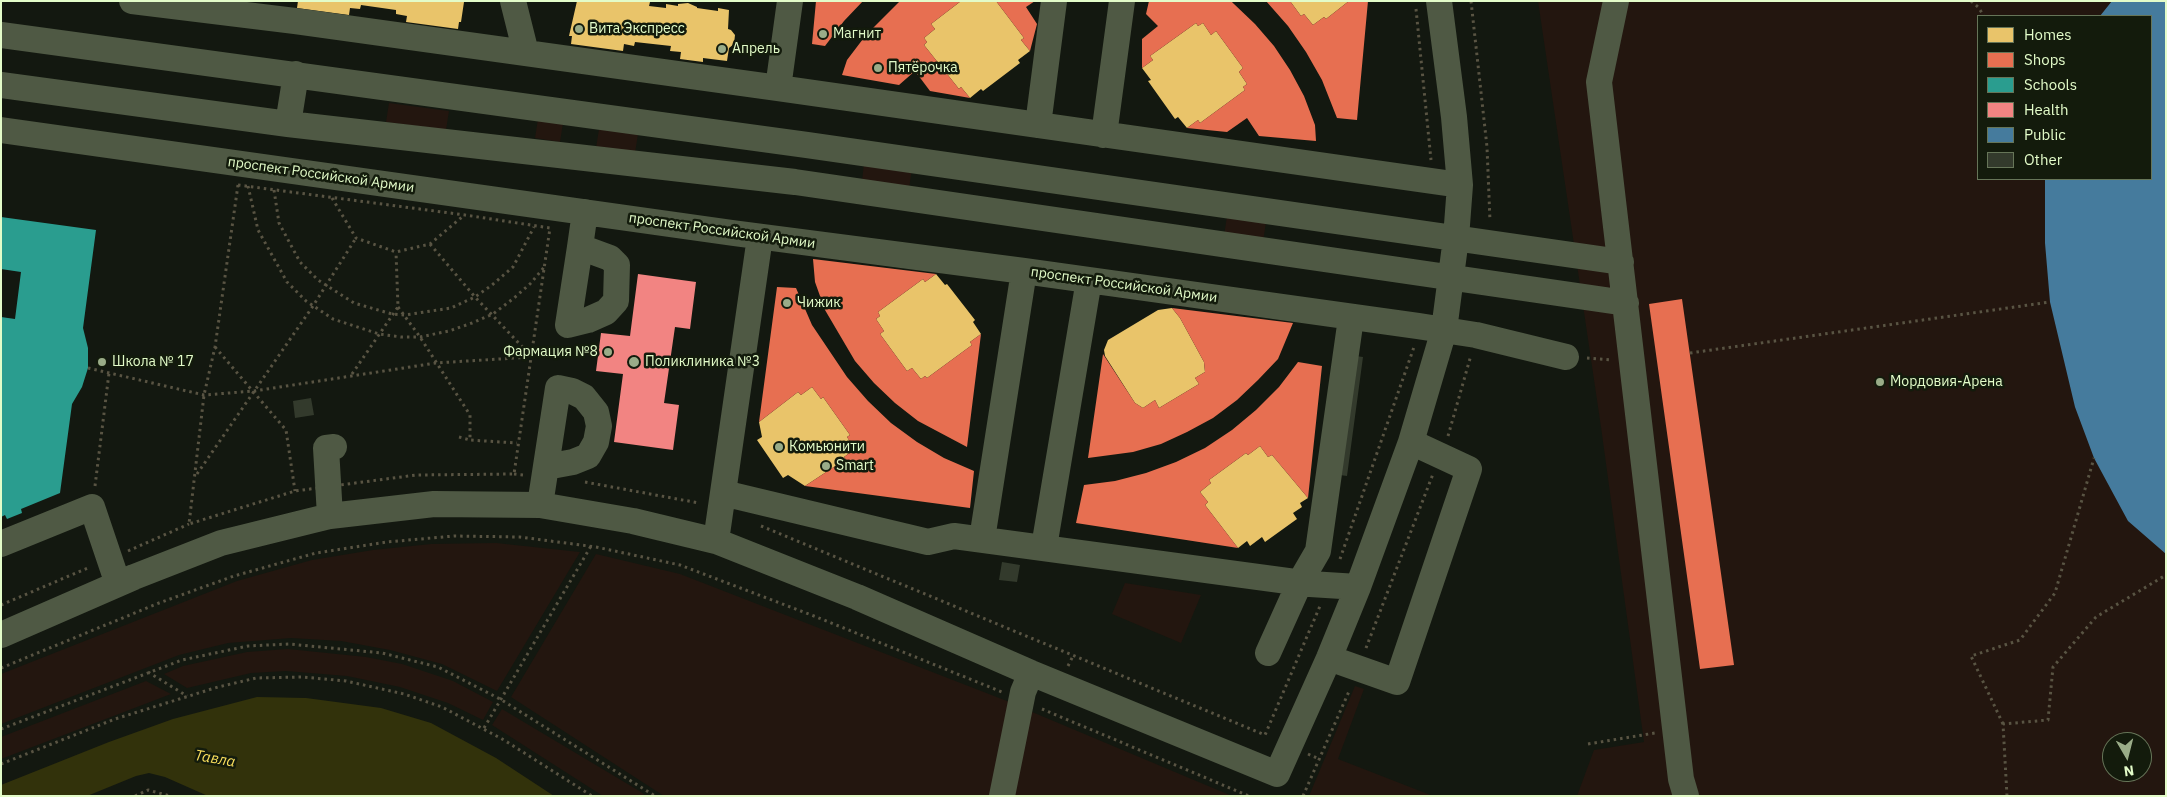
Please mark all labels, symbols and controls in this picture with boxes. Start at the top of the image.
legend [1977,15,2152,180]
place label: Вита Экспресс [589,21,685,37]
marker: Вита Экспресс [573,23,585,35]
text: Homes [2024,25,2072,44]
place label: Магнит [833,26,881,42]
marker: Магнит [817,28,829,40]
place label: Апрель [732,41,780,57]
marker: Апрель [716,43,728,55]
text: Shops [2024,50,2066,69]
place label: Пятёрочка [888,60,958,76]
marker: Пятёрочка [872,62,884,74]
text: Schools [2024,75,2077,94]
text: Health [2024,100,2069,119]
text: Public [2024,125,2066,144]
text: Other [2024,150,2062,169]
street label: проспект Российской Армии [227,154,415,196]
street label: проспект Российской Армии [628,210,816,252]
street label: проспект Российской Армии [1030,264,1218,306]
place label: Чижик [797,295,841,311]
marker: Чижик [781,297,793,309]
place label: Фармация №8 [503,344,598,360]
marker: Фармация №8 [602,346,614,358]
place label: Школа № 17 [112,354,194,370]
place label: Поликлиника №3 [645,354,760,370]
marker: Поликлиника №3 [627,355,641,369]
marker: Школа № 17 [96,356,108,368]
place label: Мордовия-Арена [1890,374,2003,390]
marker: Мордовия-Арена [1874,376,1886,388]
place label: Комьюнити [789,439,865,455]
marker: Комьюнити [773,441,785,453]
place label: Smart [836,458,874,474]
marker: Smart [820,460,832,472]
north arrow [2102,732,2152,782]
water label: Тавла [193,747,237,771]
text: N [2123,761,2135,780]

